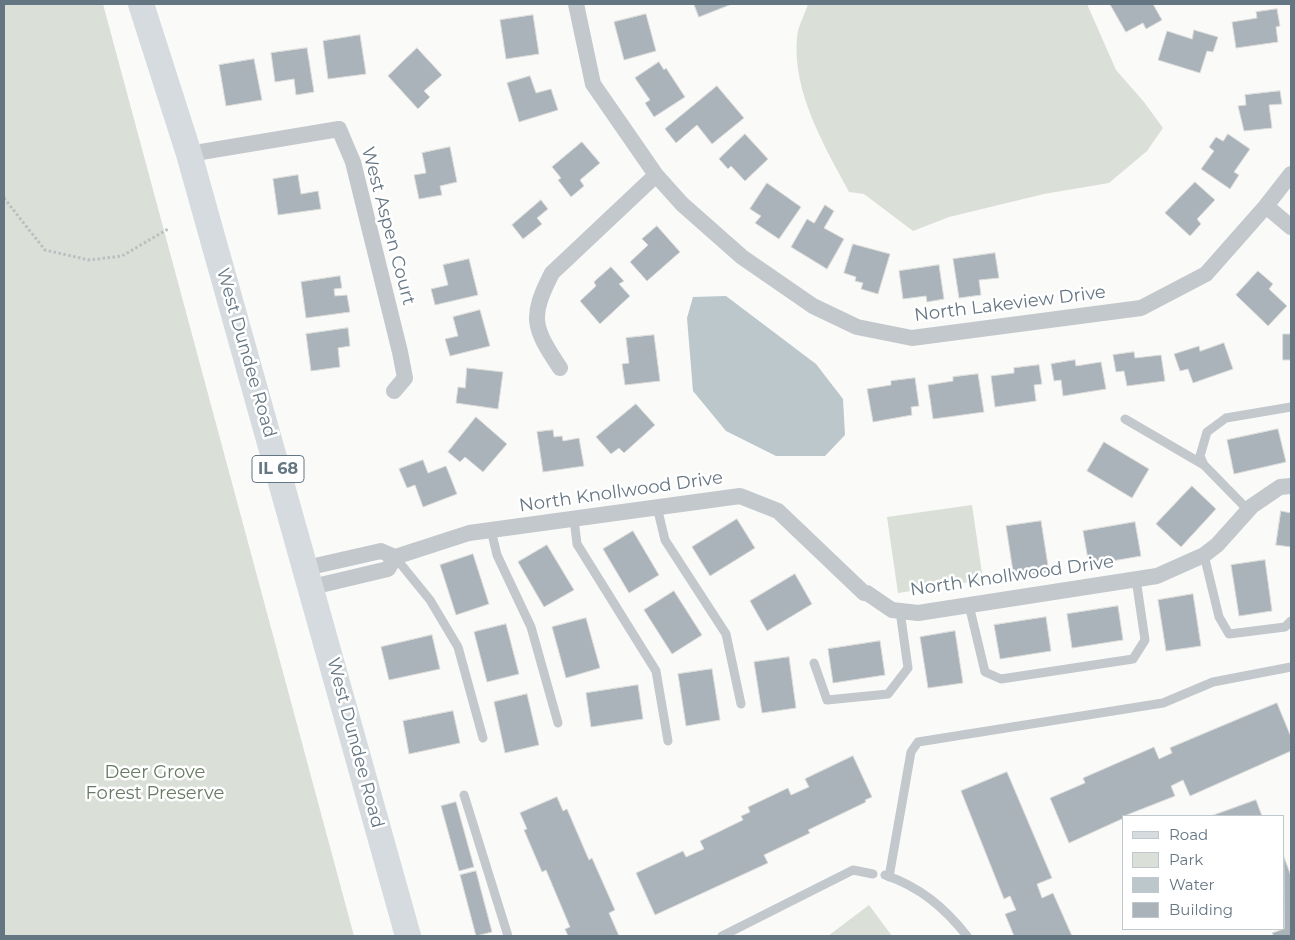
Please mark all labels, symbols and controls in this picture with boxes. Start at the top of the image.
street label: West Aspen Court [357,145,419,307]
street label: West Dundee Road [211,266,281,440]
street label: North Lakeview Drive [913,282,1107,326]
road number: IL 68 [252,456,304,482]
street label: North Knollwood Drive [518,467,724,517]
street label: North Knollwood Drive [909,551,1115,601]
street label: West Dundee Road [322,655,388,831]
park label: Deer Grove Forest Preserve [86,762,224,804]
legend [1122,815,1285,930]
text: Road [1169,825,1208,844]
text: Park [1169,850,1203,869]
text: Water [1169,875,1215,894]
text: Building [1169,900,1233,919]

